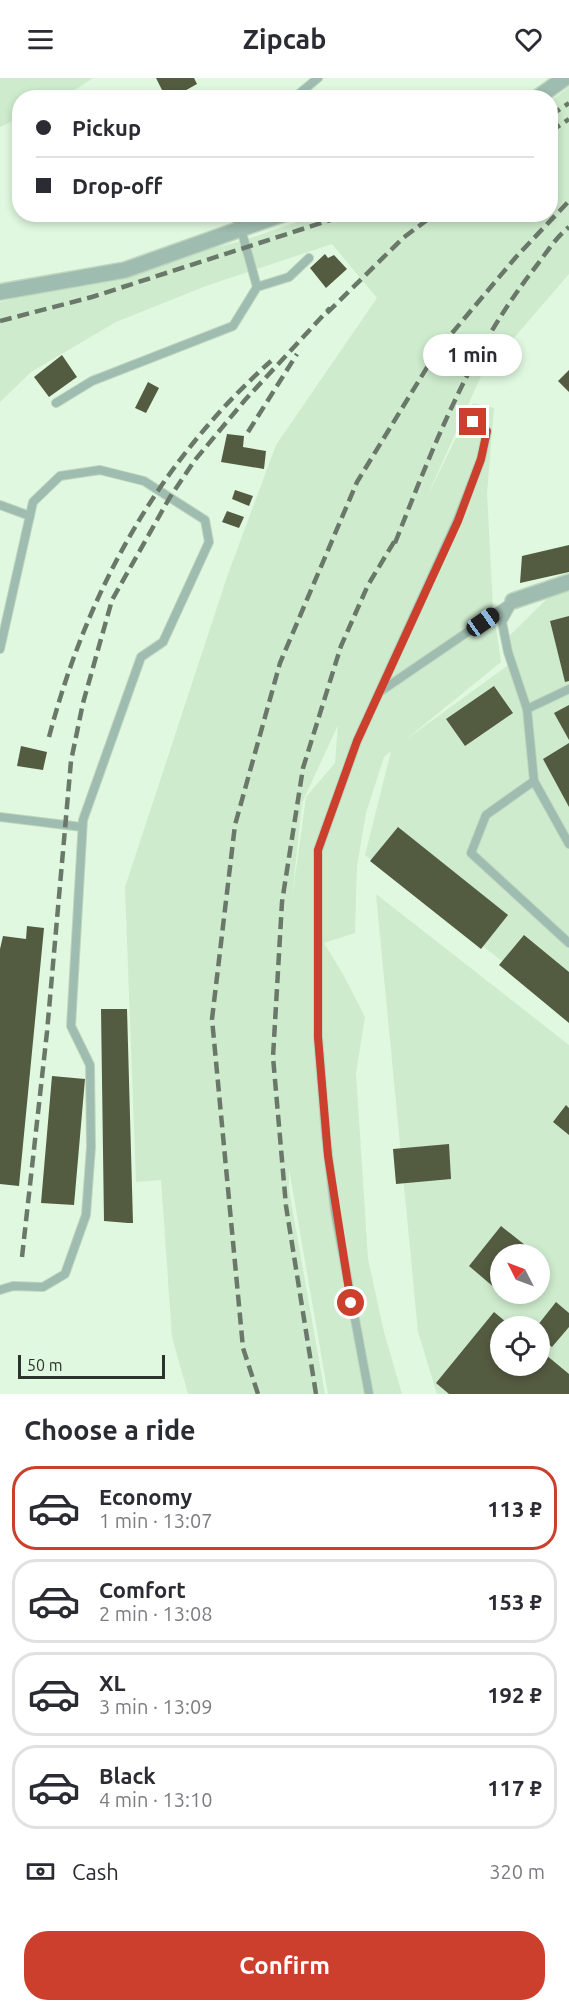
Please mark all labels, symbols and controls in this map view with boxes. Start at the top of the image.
icon: menu [24,23,57,56]
icon: heart [512,23,545,56]
text: Zipcab [243,24,326,54]
text: Pickup [72,115,141,140]
text: Drop-off [72,173,162,198]
callout: 1 min [424,335,522,377]
text: 1 min [447,343,498,366]
route end [459,408,486,435]
car [463,604,503,640]
north arrow [490,1244,550,1304]
map controls [490,1244,550,1376]
route start [337,1289,364,1316]
button: locate [490,1316,550,1376]
scale bar [18,1352,165,1380]
text: 50 m [27,1356,63,1374]
text: Choose a ride [24,1415,196,1445]
icon: car [27,1481,81,1535]
text: Economy [99,1484,192,1509]
text: 113 ₽ [487,1496,542,1521]
text: 1 min · 13:07 [99,1509,213,1532]
icon: car [27,1574,81,1628]
text: Comfort [99,1577,186,1602]
text: 153 ₽ [487,1589,542,1614]
text: 2 min · 13:08 [99,1602,213,1625]
icon: car [27,1667,81,1721]
text: XL [99,1670,126,1695]
text: 192 ₽ [487,1682,542,1707]
text: 3 min · 13:09 [99,1695,213,1718]
icon: car [27,1760,81,1814]
text: Black [99,1763,156,1788]
text: 117 ₽ [487,1775,542,1800]
text: 4 min · 13:10 [99,1788,213,1811]
icon: cash [24,1855,57,1888]
text: Cash [72,1859,119,1884]
text: 320 m [489,1860,545,1883]
button: Confirm [24,1931,545,2000]

